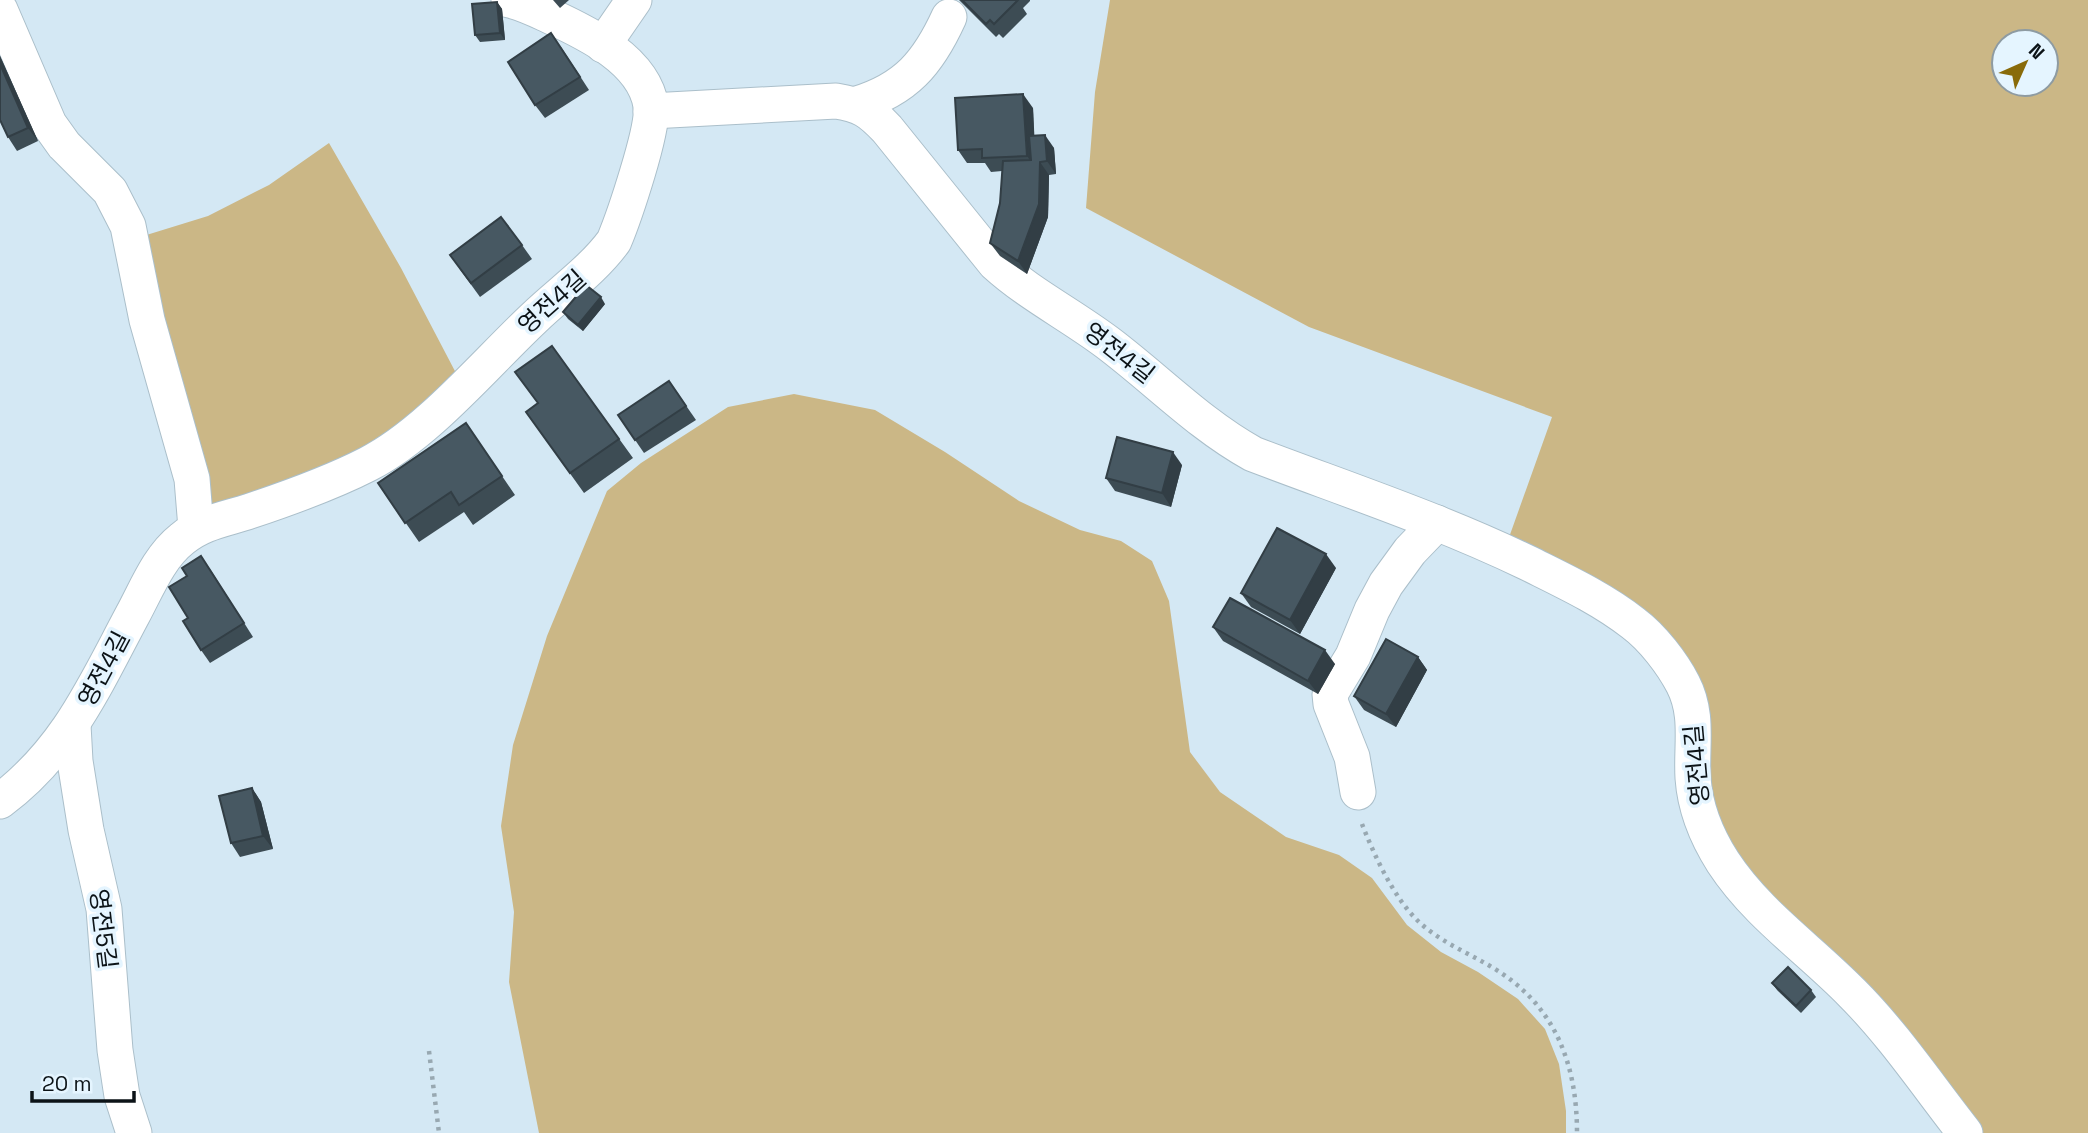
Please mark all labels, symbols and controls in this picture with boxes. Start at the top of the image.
north arrow [1990,28,2060,98]
text: N [2023,38,2050,65]
street label: 영전4길 [511,263,592,340]
street label: 영전4길 [1078,315,1161,390]
street label: 영전4길 [71,626,136,712]
street label: 영전4길 [1678,723,1715,807]
street label: 영전5길 [83,887,124,971]
scale bar [32,1060,133,1104]
text: 20 m [42,1070,92,1097]

